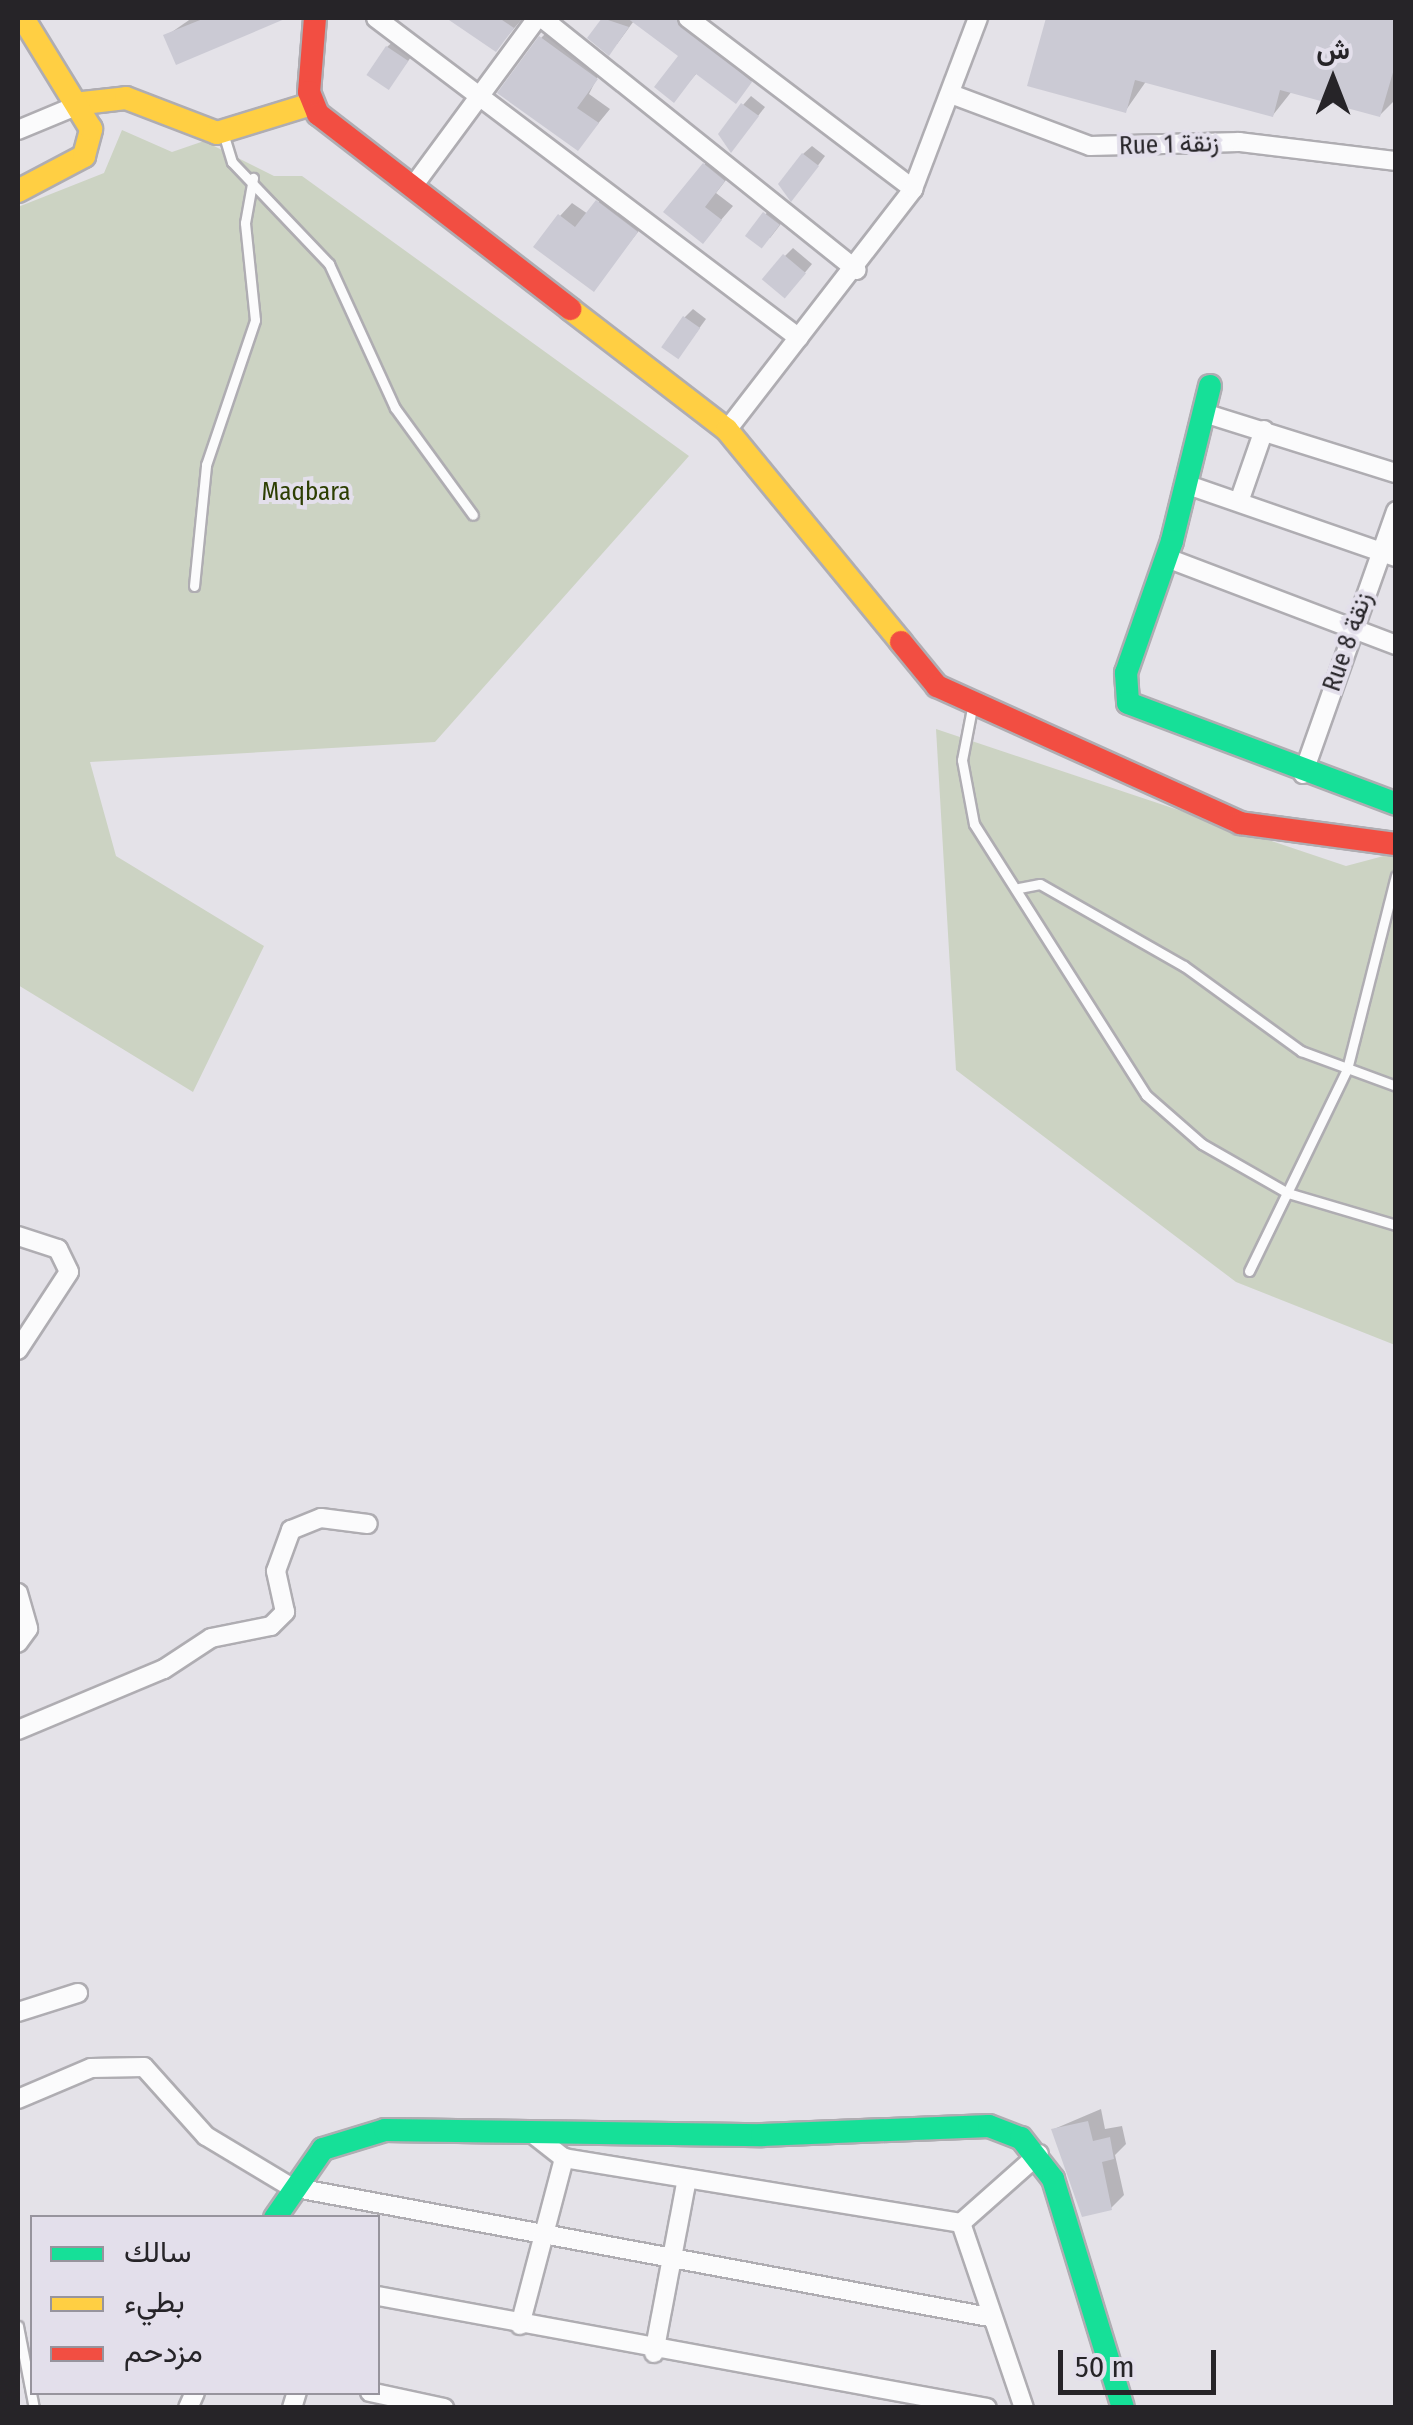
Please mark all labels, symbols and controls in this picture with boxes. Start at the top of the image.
north arrow [1283,30,1383,130]
text: ش [1316,33,1350,66]
street label: Rue 1 زنقة [1119,128,1219,162]
park label: Maqbara [262,477,350,507]
street label: Rue 8 زنقة [1317,589,1379,695]
legend [30,2215,380,2395]
text: سالك [124,2234,191,2270]
text: بطيء [124,2284,185,2320]
scale bar [1063,2330,1220,2392]
text: مزدحم [124,2334,203,2370]
text: 50 m [1075,2349,1135,2385]

